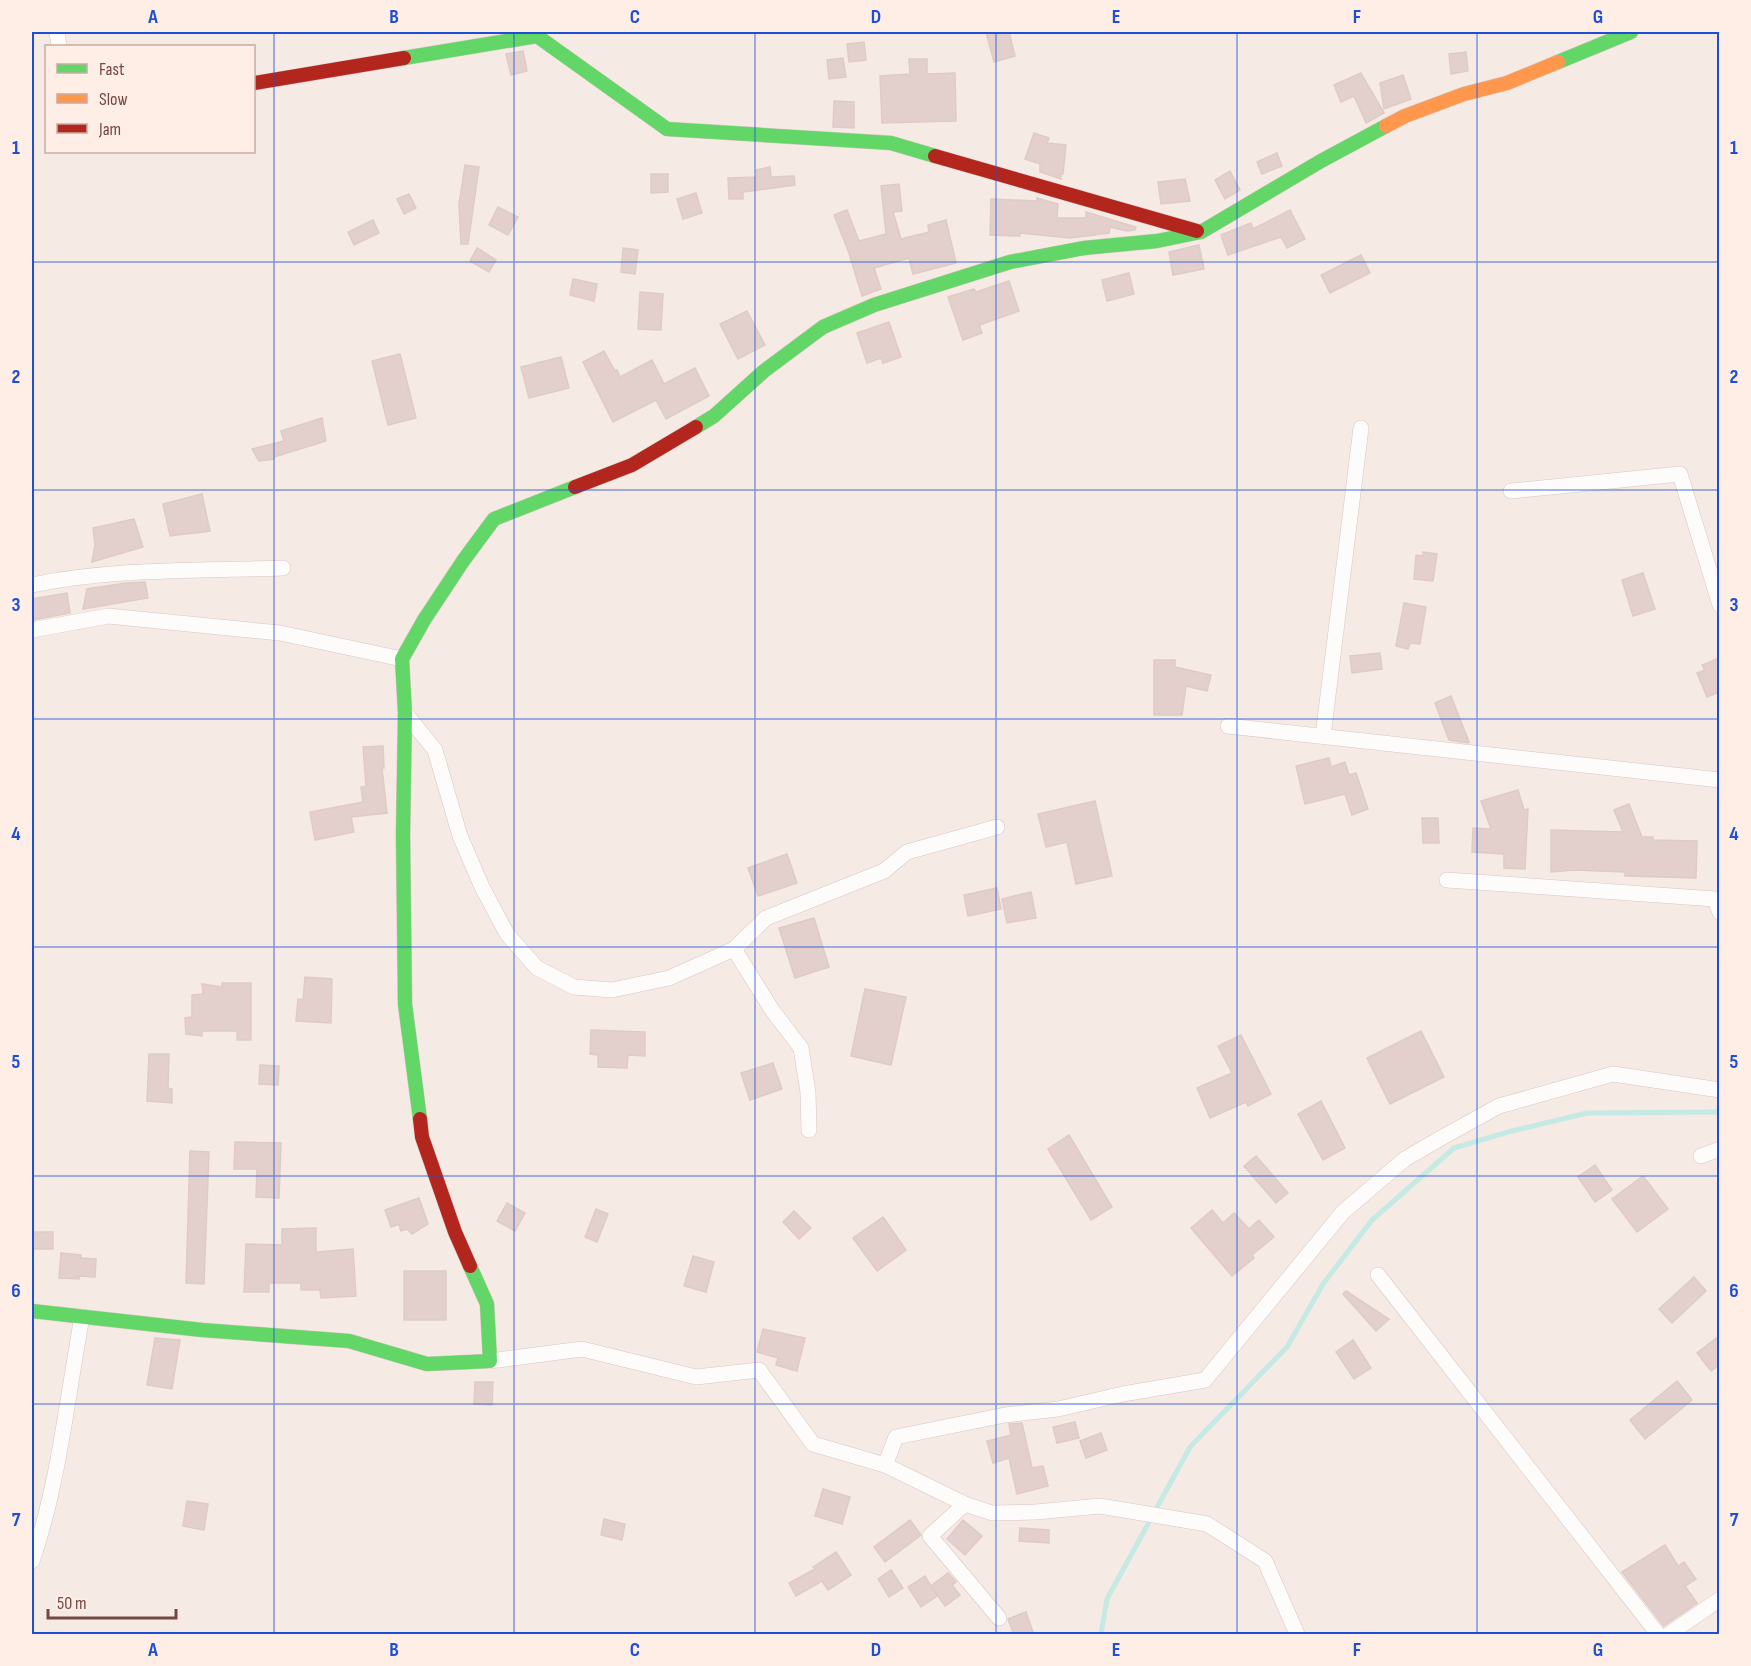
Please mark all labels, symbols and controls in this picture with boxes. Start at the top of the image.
text: A [147,5,158,29]
text: B [389,5,399,29]
text: C [630,5,640,29]
text: D [871,5,881,29]
text: E [1112,5,1120,29]
text: F [1353,5,1361,29]
text: G [1593,5,1603,29]
legend [45,45,255,153]
text: Fast [99,59,125,80]
text: Slow [99,89,128,110]
text: Jam [98,119,121,140]
text: 1 [12,136,20,160]
text: 1 [1730,136,1738,160]
text: 2 [12,365,20,389]
text: 2 [1730,365,1738,389]
text: 3 [12,593,21,617]
text: 3 [1730,593,1739,617]
text: 4 [11,822,21,846]
text: 4 [1729,822,1739,846]
text: 5 [12,1050,21,1074]
text: 5 [1730,1050,1739,1074]
text: 6 [11,1279,21,1303]
text: 6 [1729,1279,1739,1303]
text: 7 [12,1508,21,1532]
text: 7 [1730,1508,1739,1532]
scale bar [48,1582,176,1620]
text: 50 m [57,1593,87,1614]
text: A [147,1638,158,1662]
text: B [389,1638,399,1662]
text: C [630,1638,640,1662]
text: D [871,1638,881,1662]
text: E [1112,1638,1120,1662]
text: F [1353,1638,1361,1662]
text: G [1593,1638,1603,1662]

